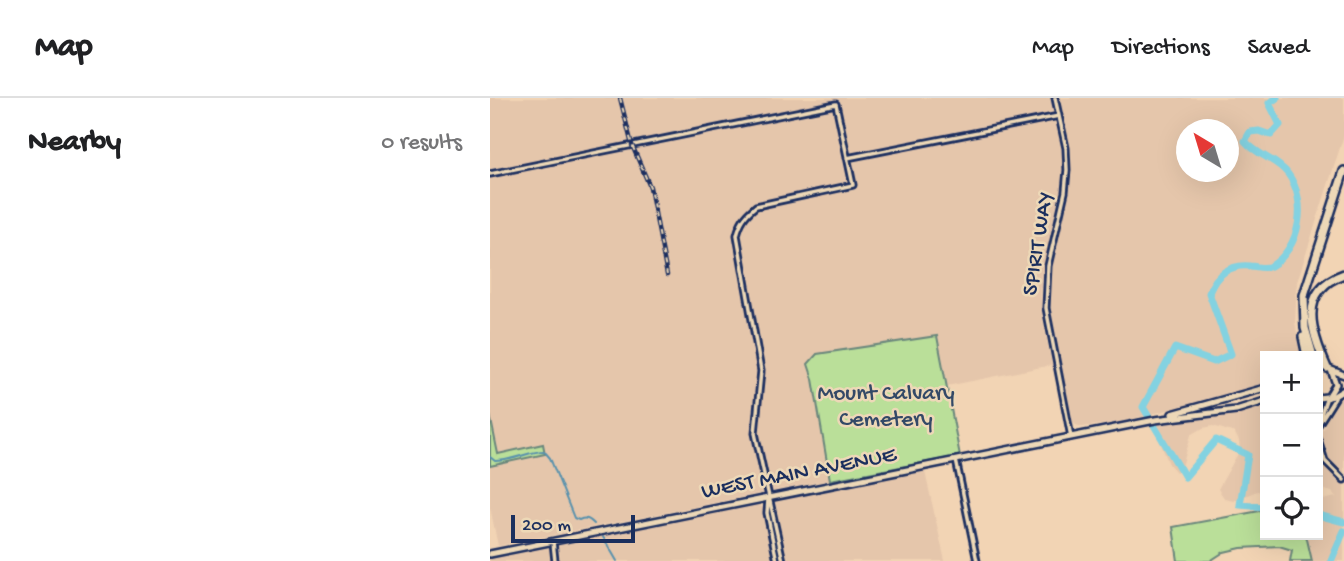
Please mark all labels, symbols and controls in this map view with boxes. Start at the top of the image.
text: Map [35,29,92,67]
text: Map [1032,34,1074,63]
text: Directions [1112,34,1210,63]
text: Saved [1248,34,1309,63]
north arrow [1176,119,1239,182]
text: Nearby [28,126,121,161]
text: 0 results [381,130,462,157]
street label: SPIRIT WAY [1017,190,1061,298]
map controls [1260,351,1323,540]
button: + [1260,351,1323,414]
park label: Mount Calvary Cemetery [817,381,955,434]
button: − [1260,414,1323,477]
street label: WEST MAIN AVENUE [699,442,900,506]
button: locate [1260,477,1323,540]
scale bar [511,512,635,544]
text: 200 m [522,515,571,538]

